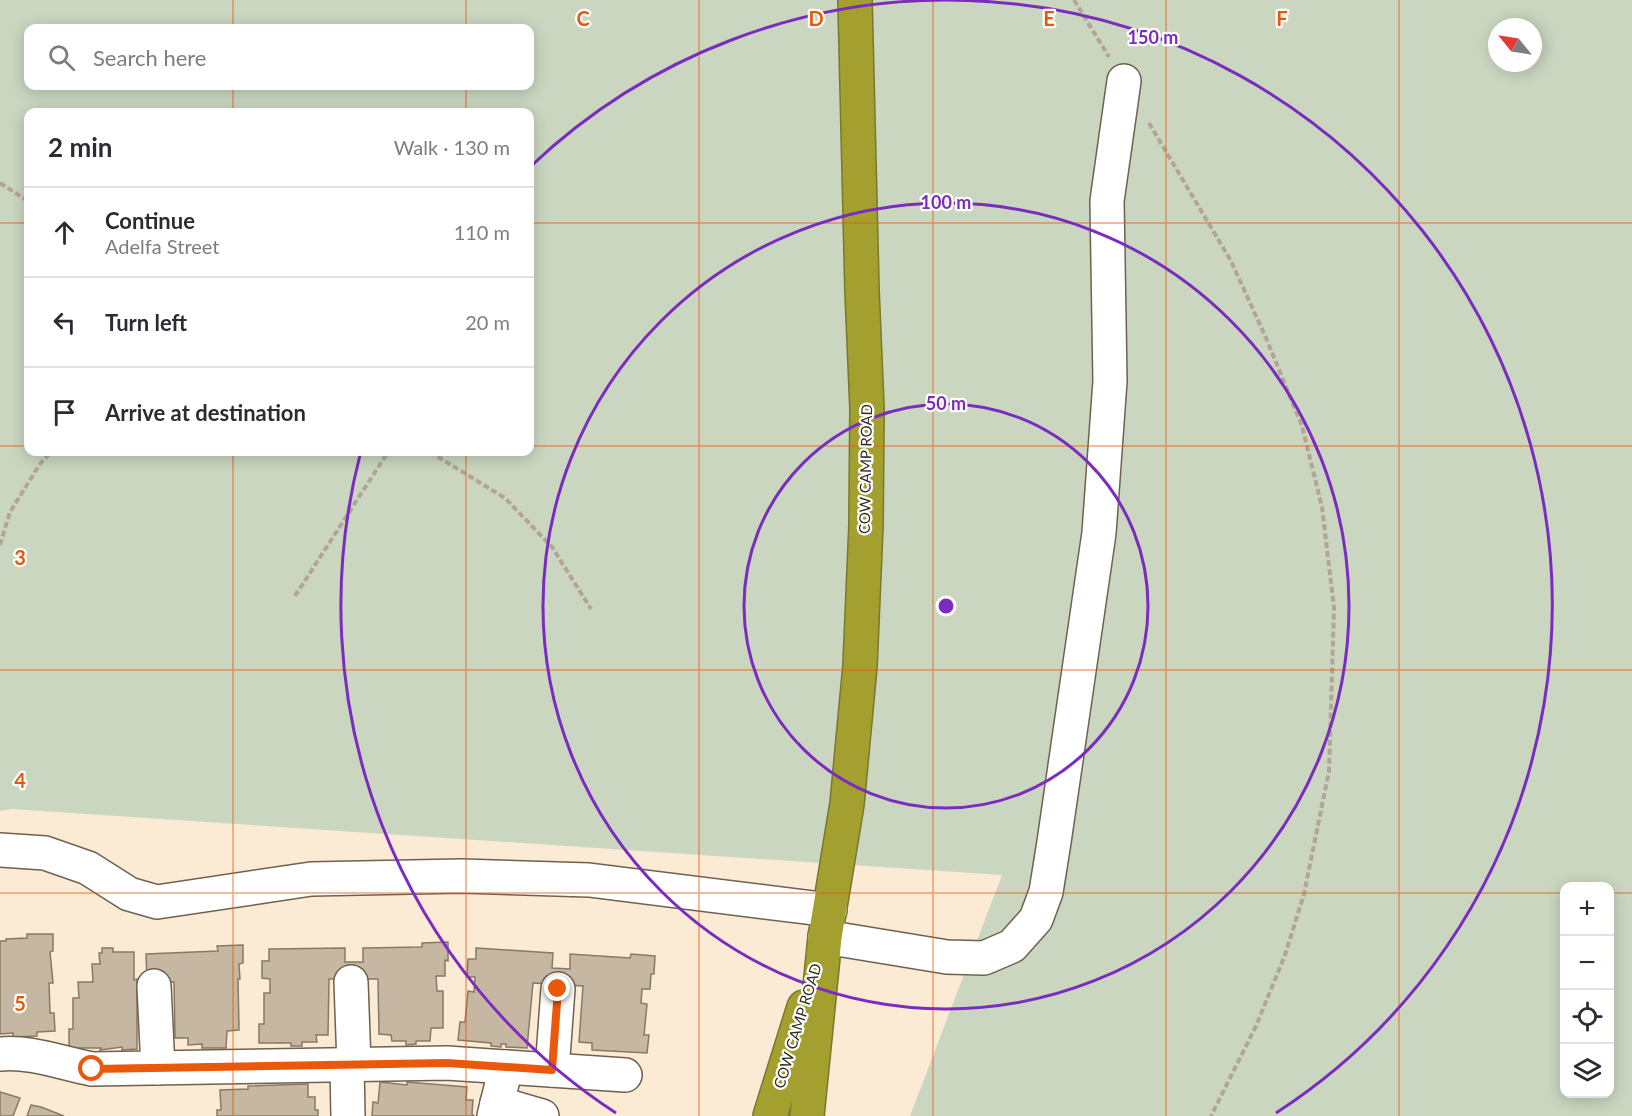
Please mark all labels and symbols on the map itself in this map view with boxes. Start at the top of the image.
text: C [576,6,590,30]
text: D [808,6,824,30]
text: E [1043,6,1055,30]
text: F [1276,6,1288,30]
north arrow [1488,18,1542,72]
text: 150 m [1128,26,1178,48]
text: 100 m [921,191,971,213]
text: 50 m [926,392,966,414]
street label: COW CAMP ROAD [855,404,875,534]
text: 3 [14,545,26,569]
centre of rings [936,596,956,616]
text: 4 [14,768,26,792]
street label: COW CAMP ROAD [769,961,825,1090]
route end [544,975,570,1001]
text: 5 [14,991,26,1015]
route start [78,1055,104,1081]

